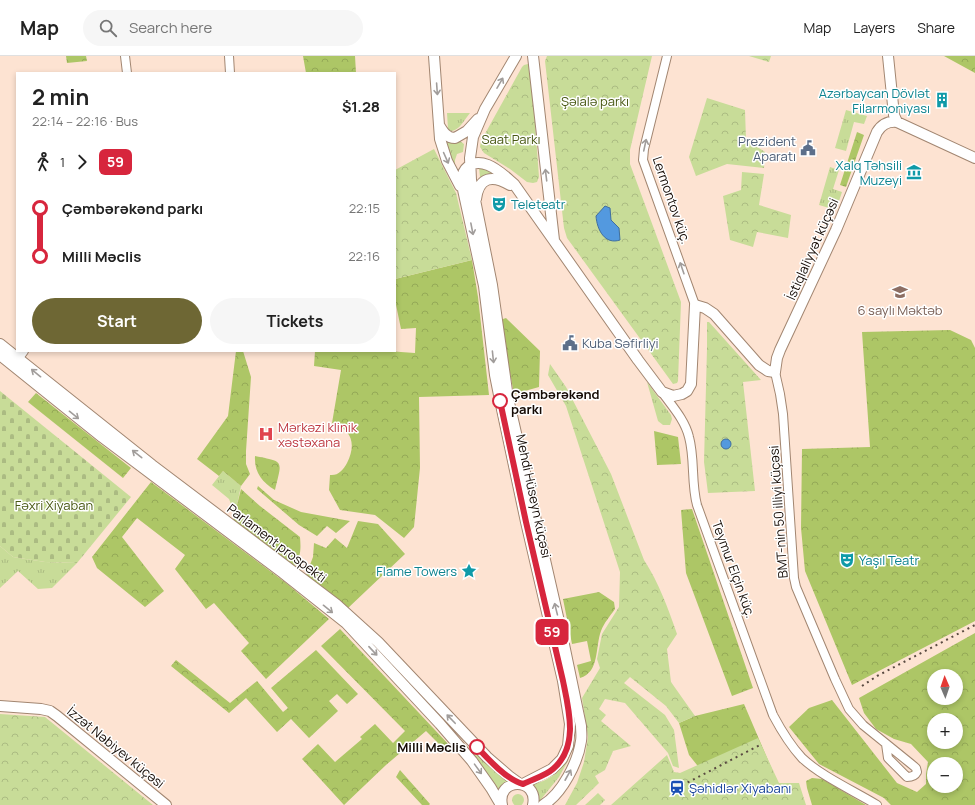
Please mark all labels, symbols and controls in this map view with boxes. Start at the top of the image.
search box [83,10,363,46]
text: Map [20,15,59,41]
icon: search [97,17,119,39]
text: Search here [129,17,212,38]
text: Map [803,18,831,37]
text: Layers [853,18,895,37]
text: Share [917,18,955,37]
one-way arrow [497,77,505,89]
text: 2 min [32,82,89,112]
one-way arrow [433,82,440,95]
place label: Azərbaycan Dövlət Filarmoniyası [819,84,930,117]
building icon: Azərbaycan Dövlət Filarmoniyası [933,91,951,109]
park label: Şəlalə parkı [561,92,629,110]
text: $1.28 [342,96,380,117]
text: 22:14 – 22:16 · Bus [32,112,138,130]
park label: Saat Parkı [481,130,541,148]
place label: Prezident Aparatı [738,132,796,165]
one-way arrow [641,139,649,152]
public building icon: Prezident Aparatı [799,139,817,157]
icon: walk [32,151,54,173]
icon: forward [71,151,93,173]
text: 59 [107,152,124,171]
one-way arrow [443,152,450,164]
text: 1 [60,153,65,171]
street label: Lermontov küç. [649,154,695,246]
place label: Xalq Təhsili Muzeyi [836,156,902,189]
museum icon: Xalq Təhsili Muzeyi [905,163,923,181]
one-way arrow [542,169,550,182]
theatre icon: Teleteatr [490,195,508,213]
place label: Teleteatr [511,195,566,213]
street label: İstiqlaliyyət küçəsi [781,195,843,303]
text: Çəmbərəkənd parkı [62,198,203,219]
text: 22:15 [349,199,380,217]
one-way arrow [468,222,476,235]
text: Milli Məclis [62,246,141,267]
text: 22:16 [348,247,380,265]
one-way arrow [678,263,686,275]
school or university icon: 6 saylı Məktəb [891,283,909,301]
button: Start [32,298,202,344]
button: Tickets [210,298,380,344]
place label: 6 saylı Məktəb [857,301,943,319]
public building icon: Kuba Səfirliyi [561,334,579,352]
place label: Kuba Səfirliyi [582,334,659,352]
one-way arrow [489,350,497,363]
one-way arrow [30,368,41,377]
place label: Çəmbərəkənd parkı [511,385,600,418]
marker: Çəmbərəkənd parkı [492,393,508,409]
one-way arrow [69,410,79,419]
place label: Mərkəzi klinik xəstəxana [278,418,358,451]
hospital icon: Mərkəzi klinik xəstəxana [257,425,275,443]
street label: Mehdi Hüseyn küçəsi [512,432,556,560]
street label: BMT-nin 50 illiyi küçəsi [764,445,792,579]
one-way arrow [132,449,143,458]
park label: Fəxri Xiyaban [15,496,93,514]
street label: Parlament prospekti [224,500,330,586]
street label: Teymur Elçin küç. [708,518,760,620]
theatre icon: Yaşıl Teatr [838,551,856,569]
place label: Yaşıl Teatr [859,551,920,569]
place label: Flame Towers [376,562,457,580]
place icon: Flame Towers [460,562,478,580]
one-way arrow [552,603,559,616]
one-way arrow [323,604,334,613]
line badge: 59 [534,619,570,645]
text: 59 [544,622,560,641]
one-way arrow [368,646,378,656]
north arrow [927,669,963,705]
map controls [927,669,963,793]
street label: İzzət Nəbiyev küçəsi [63,702,169,792]
button: + [927,713,963,749]
one-way arrow [446,714,456,724]
place label: Milli Məclis [397,738,466,756]
marker: Milli Məclis [469,739,485,755]
button: − [927,757,963,793]
one-way arrow [473,763,482,774]
one-way arrow [565,770,572,782]
station icon: Şəhidlər Xiyabanı [668,779,686,797]
place label: Şəhidlər Xiyabanı [689,779,791,797]

